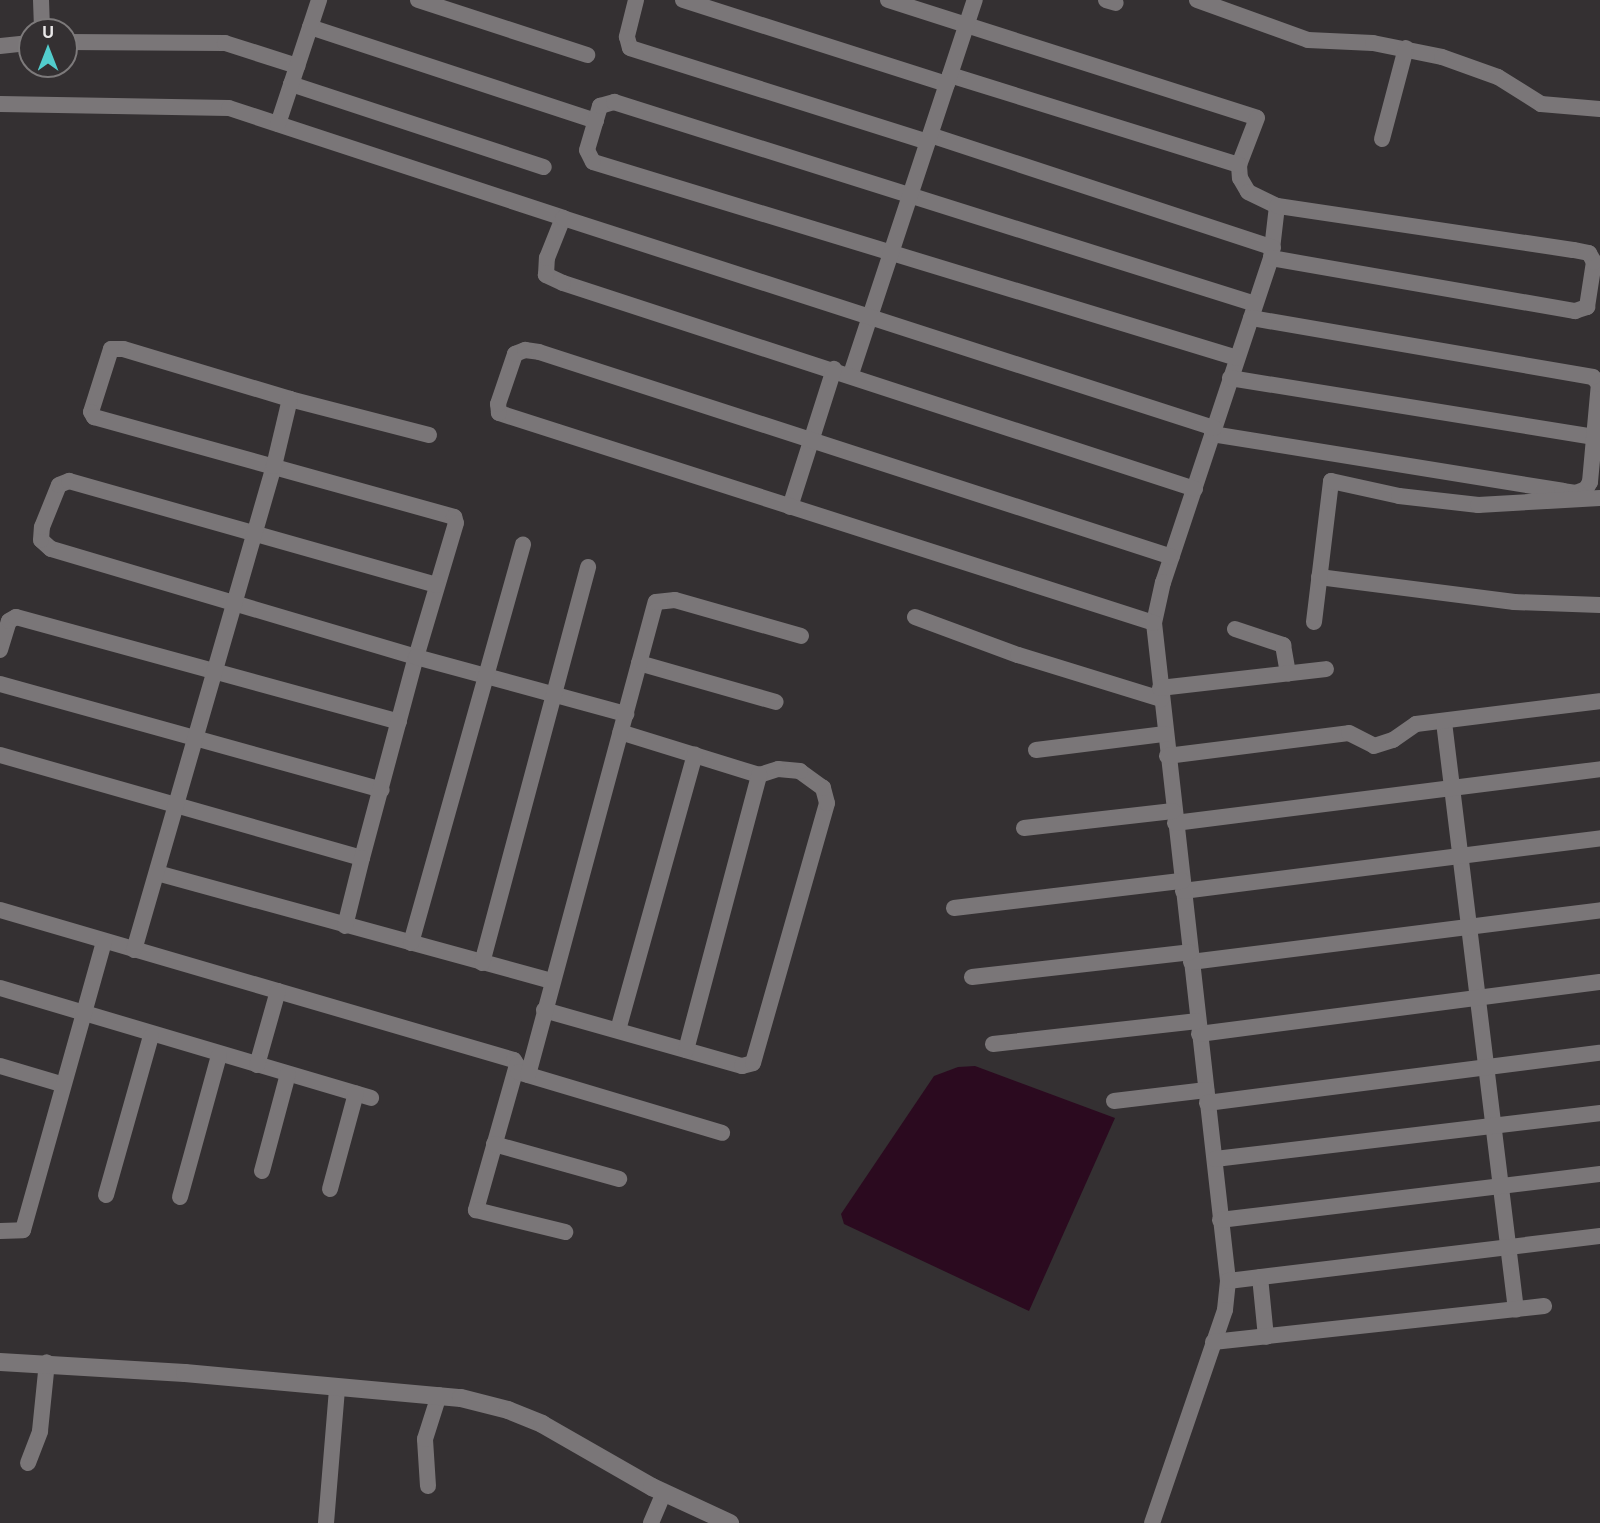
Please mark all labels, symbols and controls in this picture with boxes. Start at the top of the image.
north arrow [18,18,78,78]
text: U [42,22,54,42]

